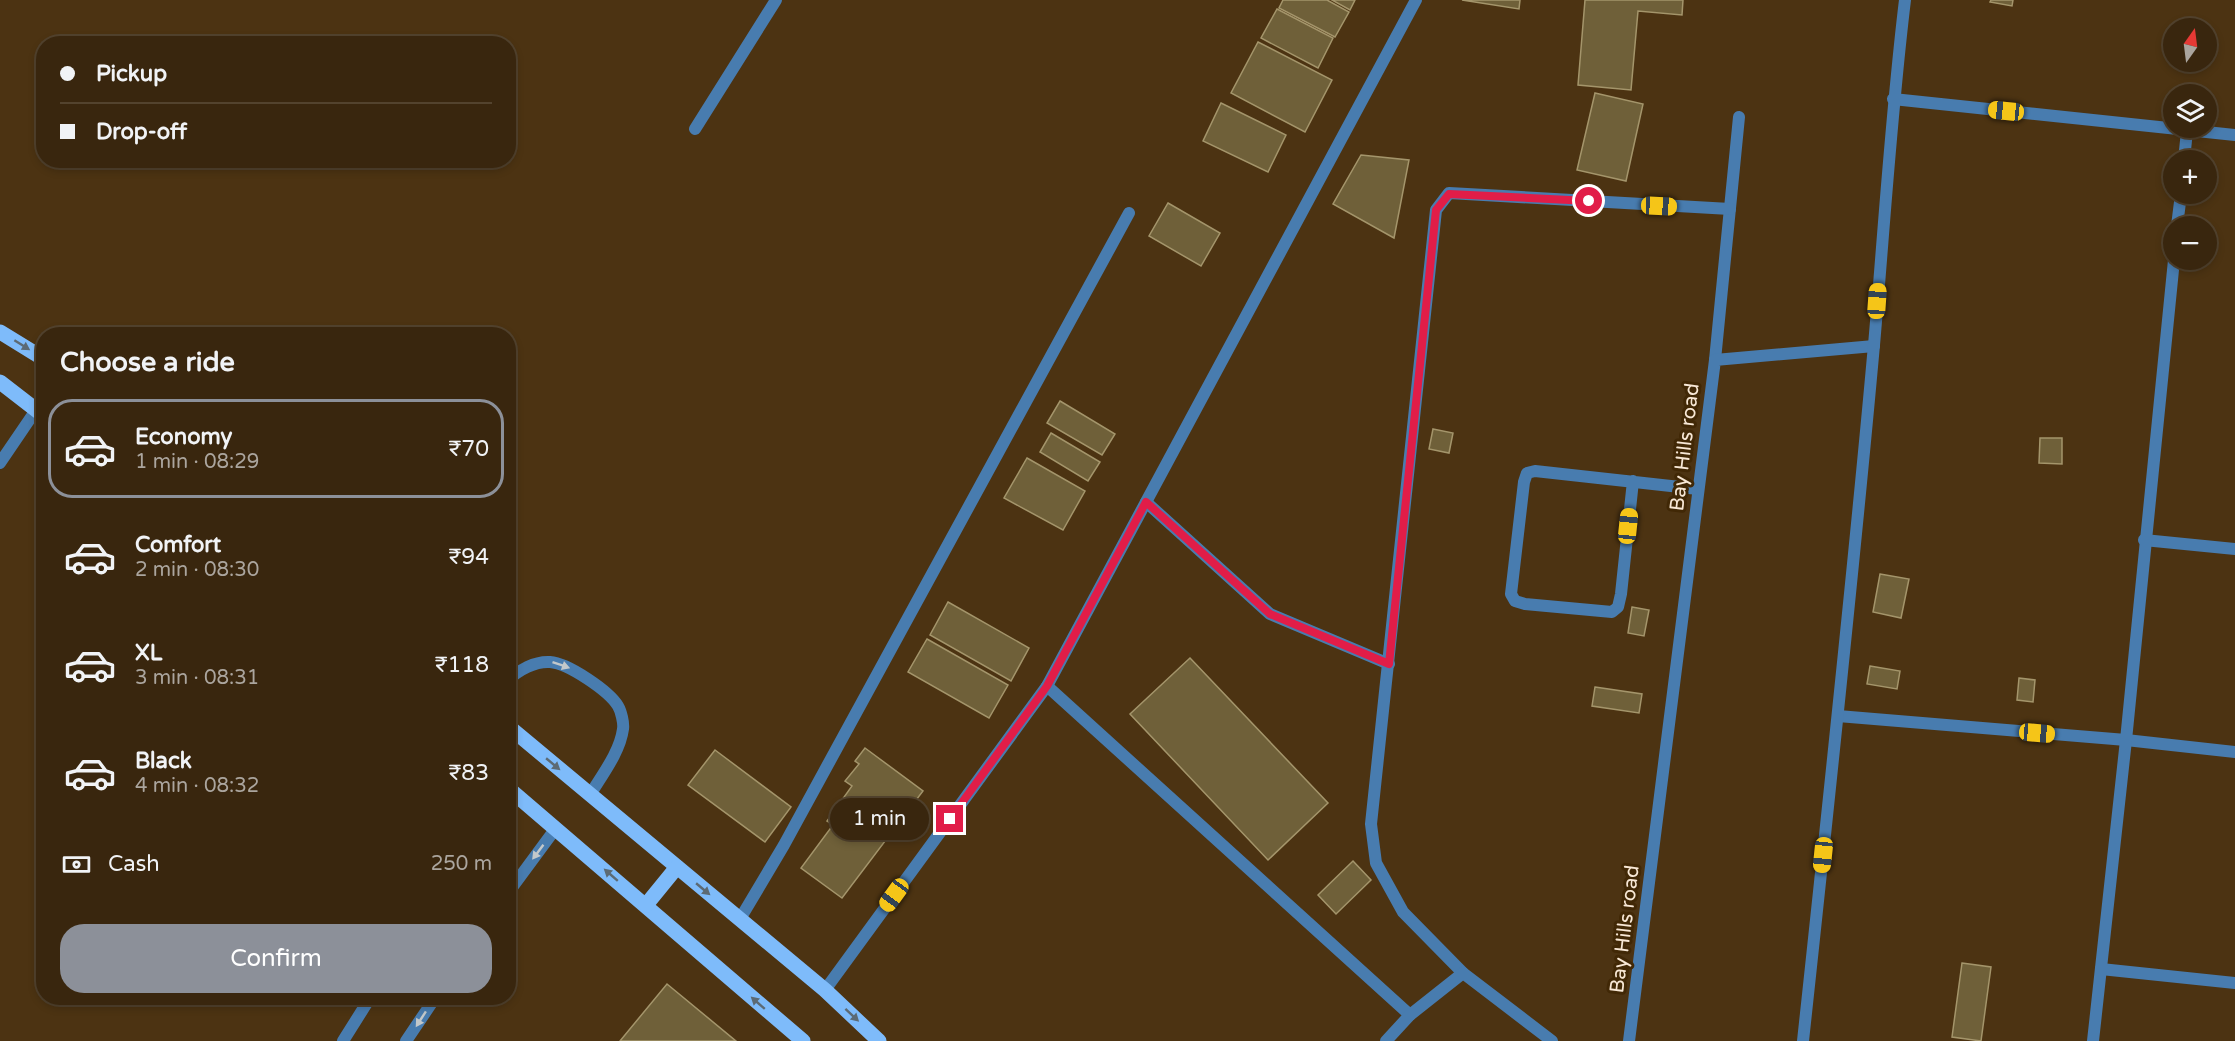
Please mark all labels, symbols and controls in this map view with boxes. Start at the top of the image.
north arrow [2163,18,2217,72]
map controls [2163,18,2217,270]
text: Pickup [96,61,167,87]
button: layers [2163,84,2217,138]
car [1987,100,2025,122]
text: Drop-off [96,119,187,145]
button: + [2163,150,2217,204]
route start [1575,187,1602,214]
car [1641,196,1677,216]
button: − [2163,216,2217,270]
car [1867,282,1887,320]
one-way arrow [14,340,30,351]
text: Choose a ride [60,346,235,379]
street label: Bay Hills road [1665,382,1705,513]
icon: car [63,422,117,476]
text: Economy [135,424,232,450]
text: ₹70 [448,436,489,462]
text: 1 min · 08:29 [135,450,259,474]
car [1617,507,1639,545]
icon: car [63,530,117,584]
text: Comfort [135,532,221,558]
text: ₹94 [448,544,489,570]
text: 2 min · 08:30 [135,558,259,582]
icon: car [63,638,117,692]
text: XL [135,640,162,666]
text: ₹118 [435,652,489,678]
one-way arrow [552,661,570,671]
text: 3 min · 08:31 [135,666,259,690]
car [2018,722,2056,744]
icon: car [63,746,117,800]
text: Black [135,748,192,774]
one-way arrow [546,757,561,770]
text: ₹83 [448,760,489,786]
text: 4 min · 08:32 [135,774,259,798]
callout: 1 min [830,798,929,840]
route end [936,805,963,832]
text: 1 min [853,807,906,831]
car [1812,836,1834,874]
one-way arrow [532,844,544,860]
icon: cash [60,848,93,881]
text: Cash [108,851,160,877]
text: 250 m [431,852,492,876]
street label: Bay Hills road [1605,864,1645,995]
one-way arrow [604,869,619,882]
car [876,875,912,915]
one-way arrow [695,882,710,895]
button: Confirm [60,924,492,993]
one-way arrow [751,996,766,1009]
one-way arrow [844,1008,859,1022]
one-way arrow [415,1011,426,1027]

